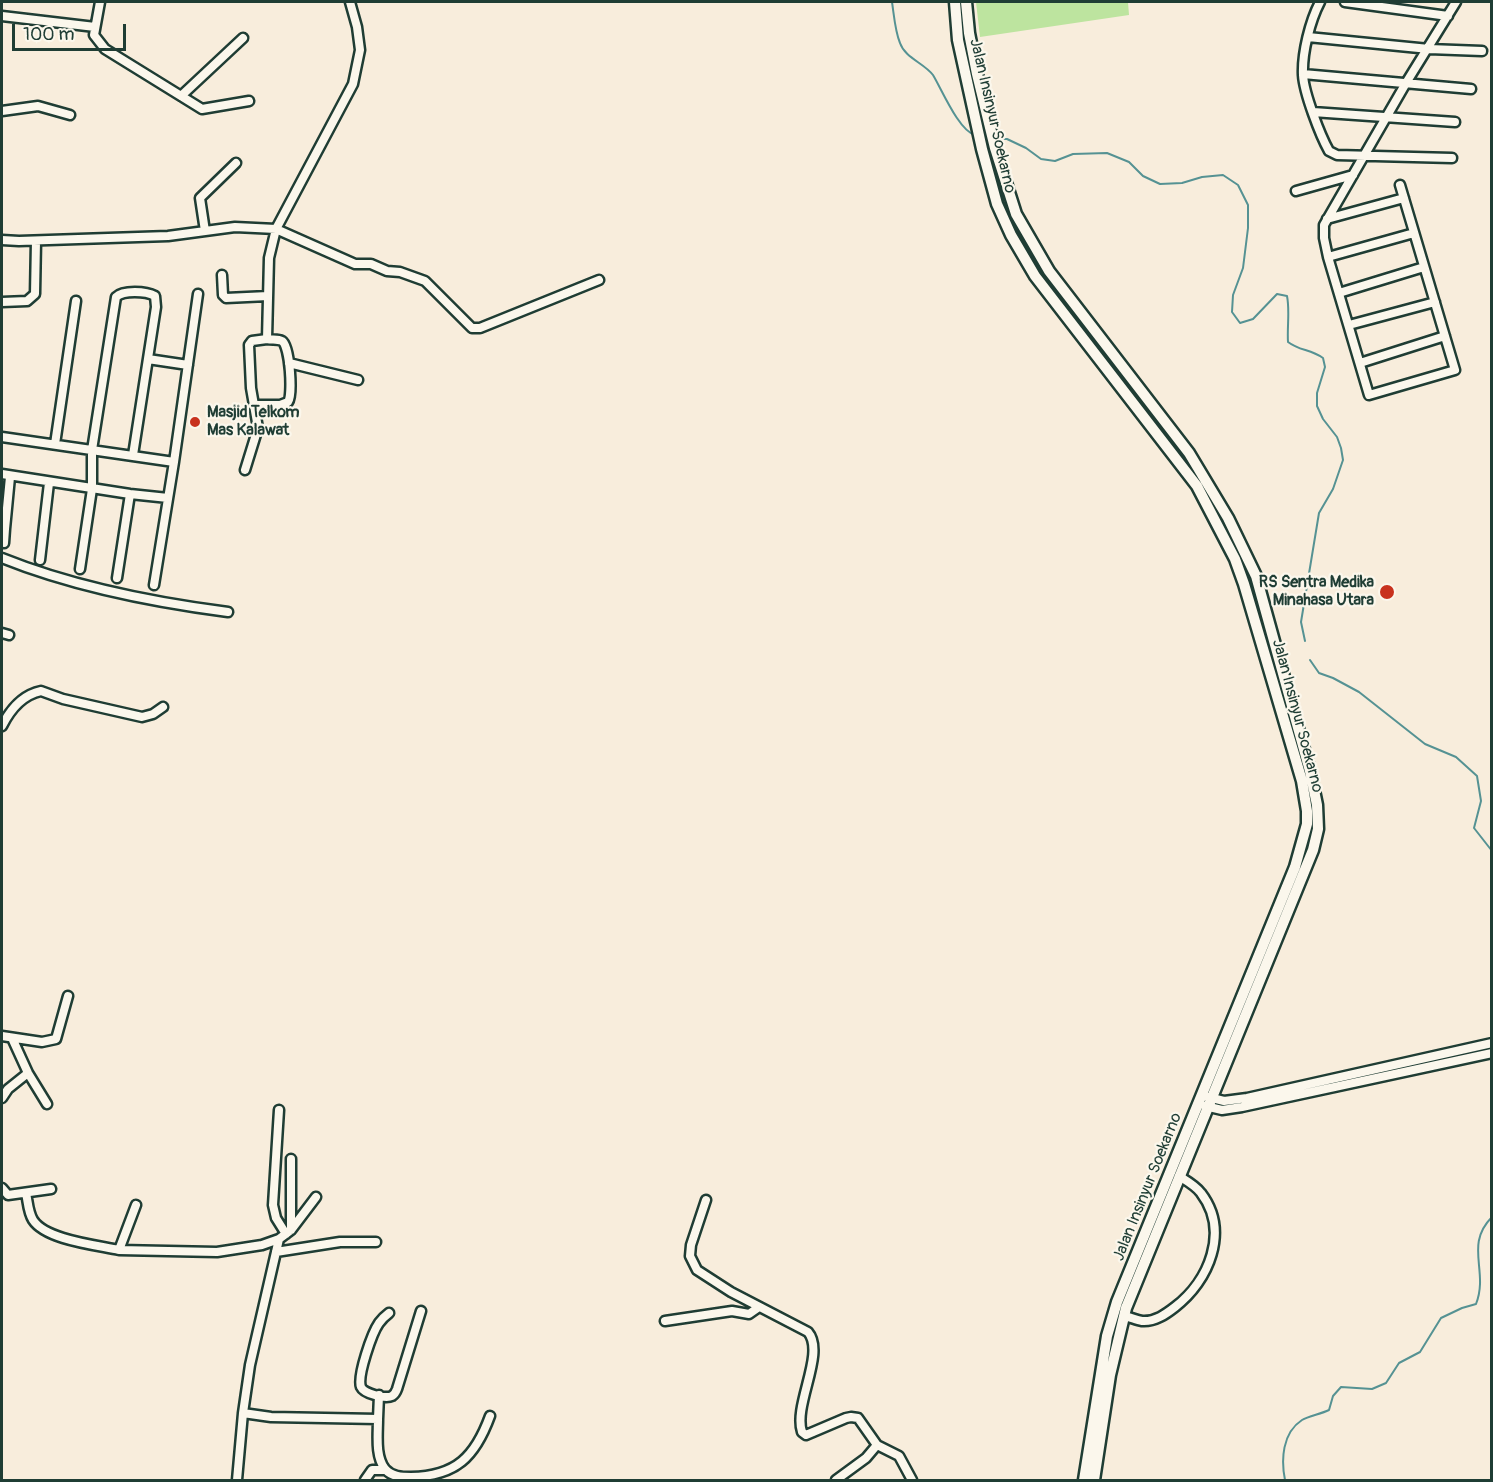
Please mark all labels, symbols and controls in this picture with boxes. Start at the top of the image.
scale bar [15,12,129,50]
text: 100 m [23,23,75,46]
street label: Jalan Insinyur Soekarno [965,37,1019,195]
place label: Masjid Telkom Mas Kalawat [207,403,300,441]
marker: Masjid Telkom Mas Kalawat [188,415,202,429]
place label: RS Sentra Medika Minahasa Utara [1259,573,1374,611]
marker: RS Sentra Medika Minahasa Utara [1378,583,1396,601]
street label: Jalan Insinyur Soekarno [1267,637,1327,795]
street label: Jalan Insinyur Soekarno [1110,1110,1186,1264]

